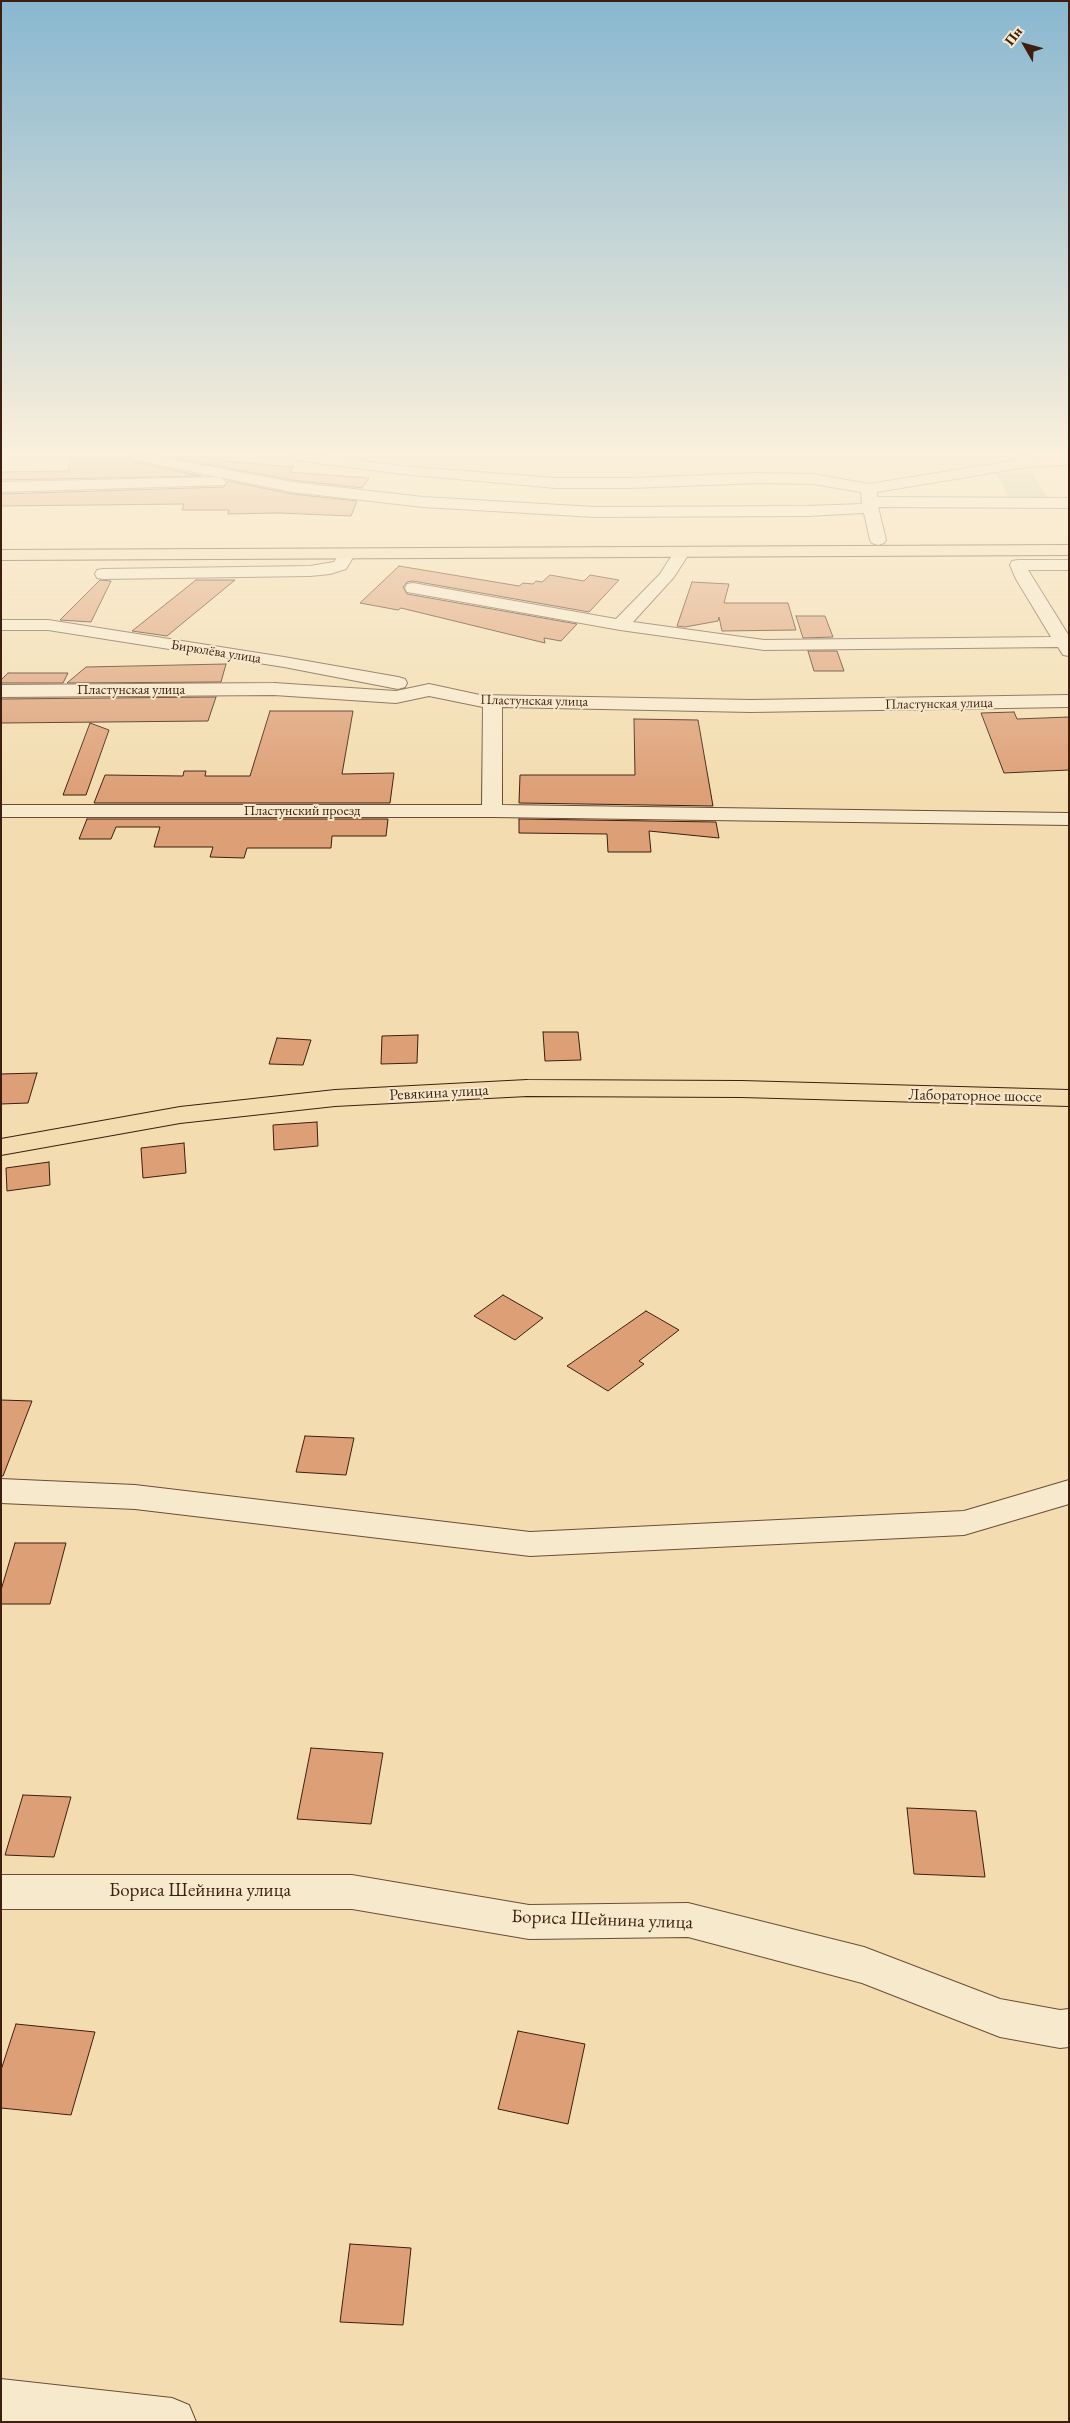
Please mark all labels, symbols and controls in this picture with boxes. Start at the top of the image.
north arrow [1000,20,1050,70]
text: Пн [1000,23,1026,49]
street label: Бирюлёва улица [170,637,262,667]
street label: Пластунская улица [77,682,185,698]
street label: Пластунская улица [480,692,588,710]
street label: Пластунская улица [885,695,993,713]
street label: Пластунский проезд [244,803,360,819]
street label: Ревякина улица [389,1081,489,1105]
street label: Лабораторное шоссе [908,1085,1042,1107]
street label: Бориса Шейнина улица [109,1880,291,1902]
street label: Бориса Шейнина улица [511,1905,693,1935]

